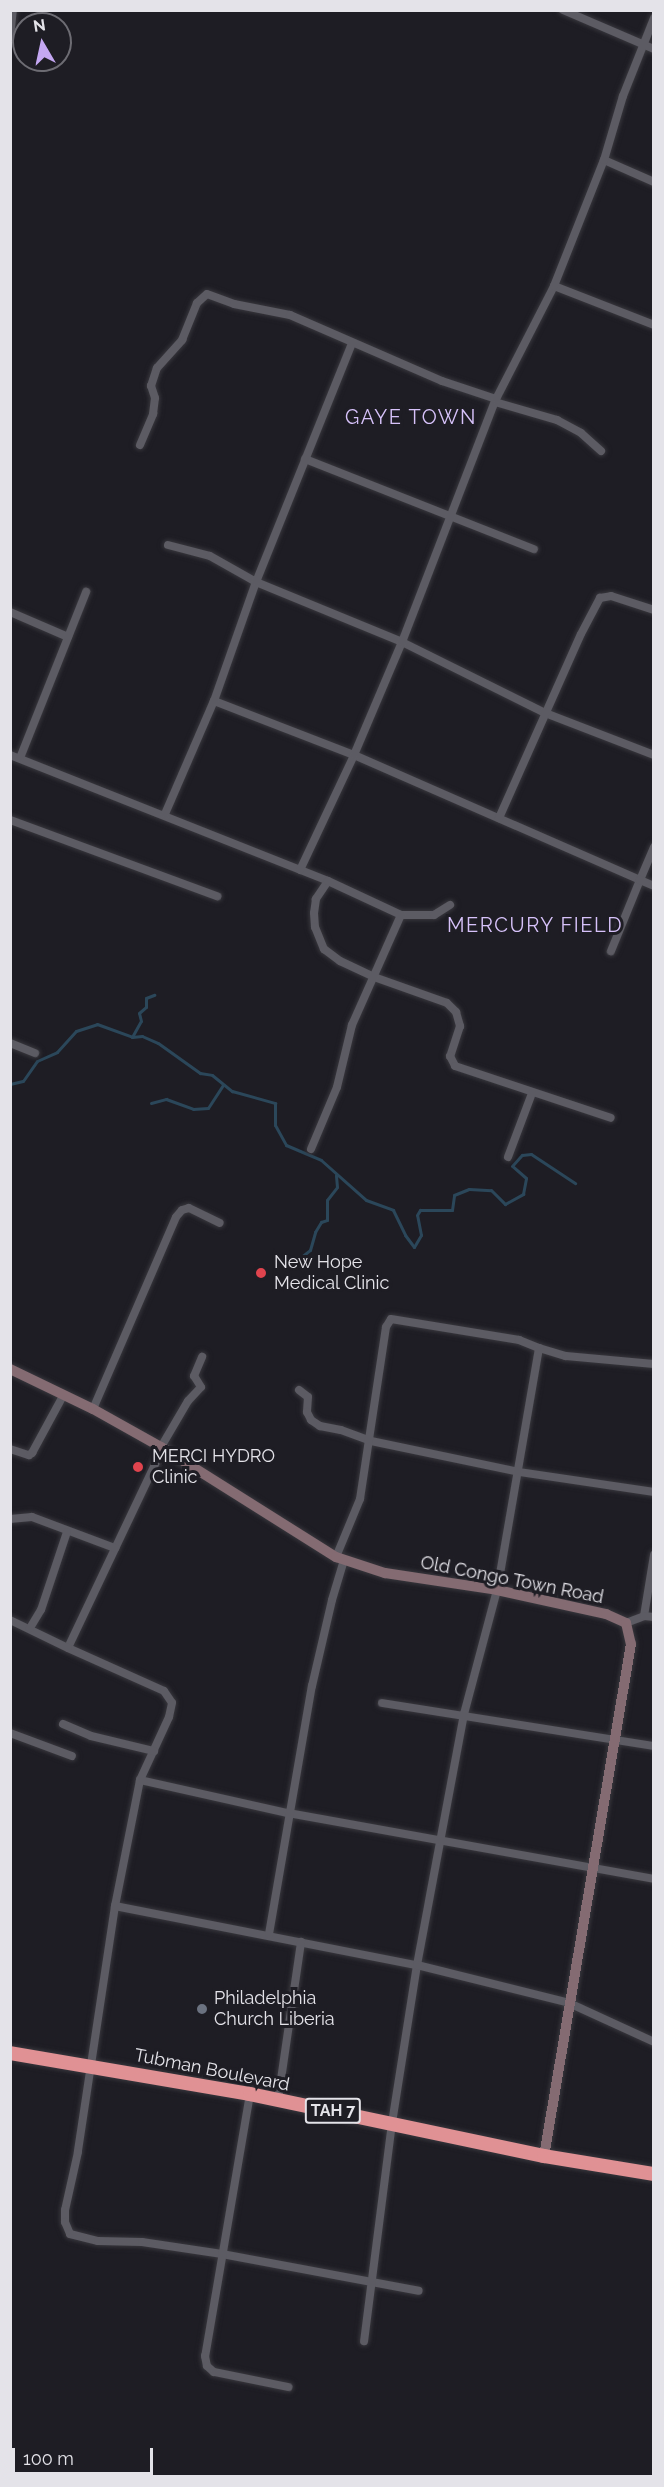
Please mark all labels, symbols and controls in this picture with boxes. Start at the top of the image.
north arrow [12,12,72,72]
text: N [32,15,47,36]
district label: GAYE TOWN [345,405,477,429]
district label: MERCURY FIELD [447,913,623,937]
place label: New Hope Medical Clinic [274,1252,390,1294]
marker: New Hope Medical Clinic [252,1264,270,1282]
place label: MERCI HYDRO Clinic [152,1446,275,1488]
marker: MERCI HYDRO Clinic [129,1458,147,1476]
street label: Old Congo Town Road [418,1552,606,1608]
place label: Philadelphia Church Liberia [214,1988,335,2030]
marker: Philadelphia Church Liberia [195,2002,209,2016]
street label: Tubman Boulevard [133,2044,291,2096]
road number: TAH 7 [304,2098,362,2124]
scale bar [15,2436,156,2474]
text: 100 m [23,2448,74,2469]

